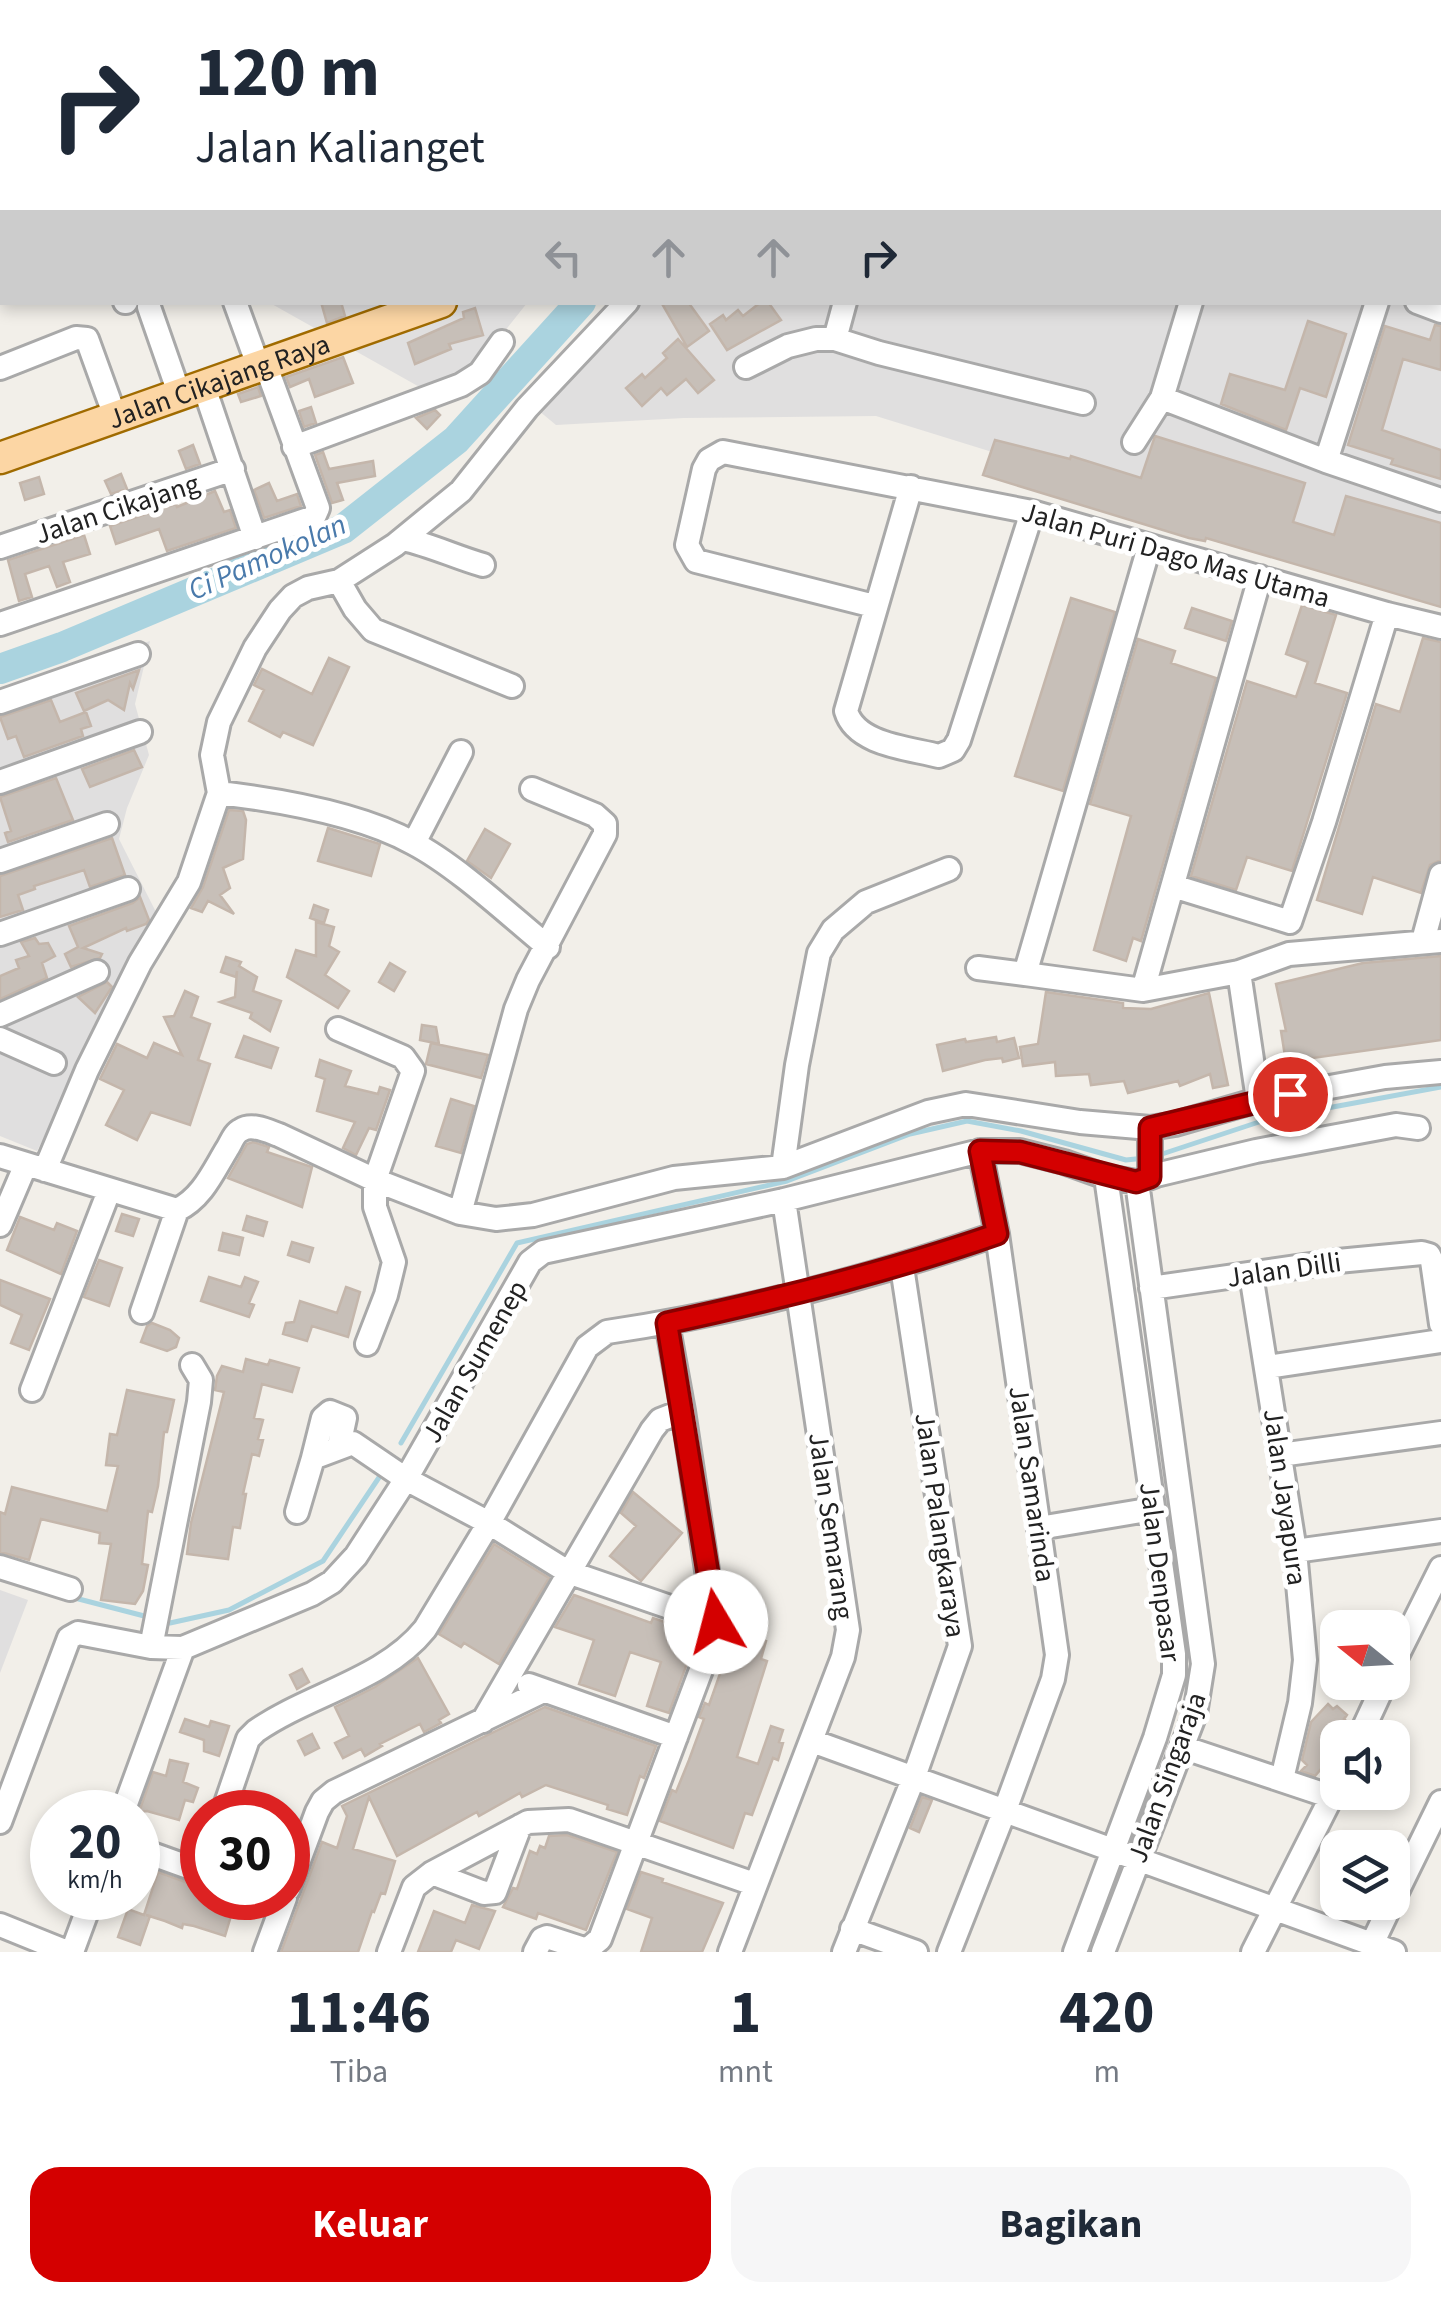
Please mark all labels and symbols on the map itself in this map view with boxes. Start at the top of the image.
street label: Jalan Cikajang Raya [103,324,336,439]
street label: Jalan Cikajang [30,464,205,554]
street label: Jalan Puri Dago Mas Utama [1017,492,1335,618]
water label: Ci Pamokolan [181,503,353,612]
pin [1248,1052,1333,1137]
street label: Jalan Dilli [1224,1242,1344,1298]
street label: Jalan Sumenep [412,1273,538,1450]
street label: Jalan Samarinda [998,1383,1066,1585]
street label: Jalan Jayapura [1253,1406,1317,1588]
street label: Jalan Palangkaraya [904,1410,976,1640]
street label: Jalan Semarang [798,1430,864,1622]
street label: Jalan Denpasar [1129,1480,1191,1665]
position arrow [664,1570,768,1674]
north arrow [1320,1610,1410,1700]
street label: Jalan Singaraja [1118,1686,1216,1868]
speed limit sign: 30 [180,1790,310,1920]

